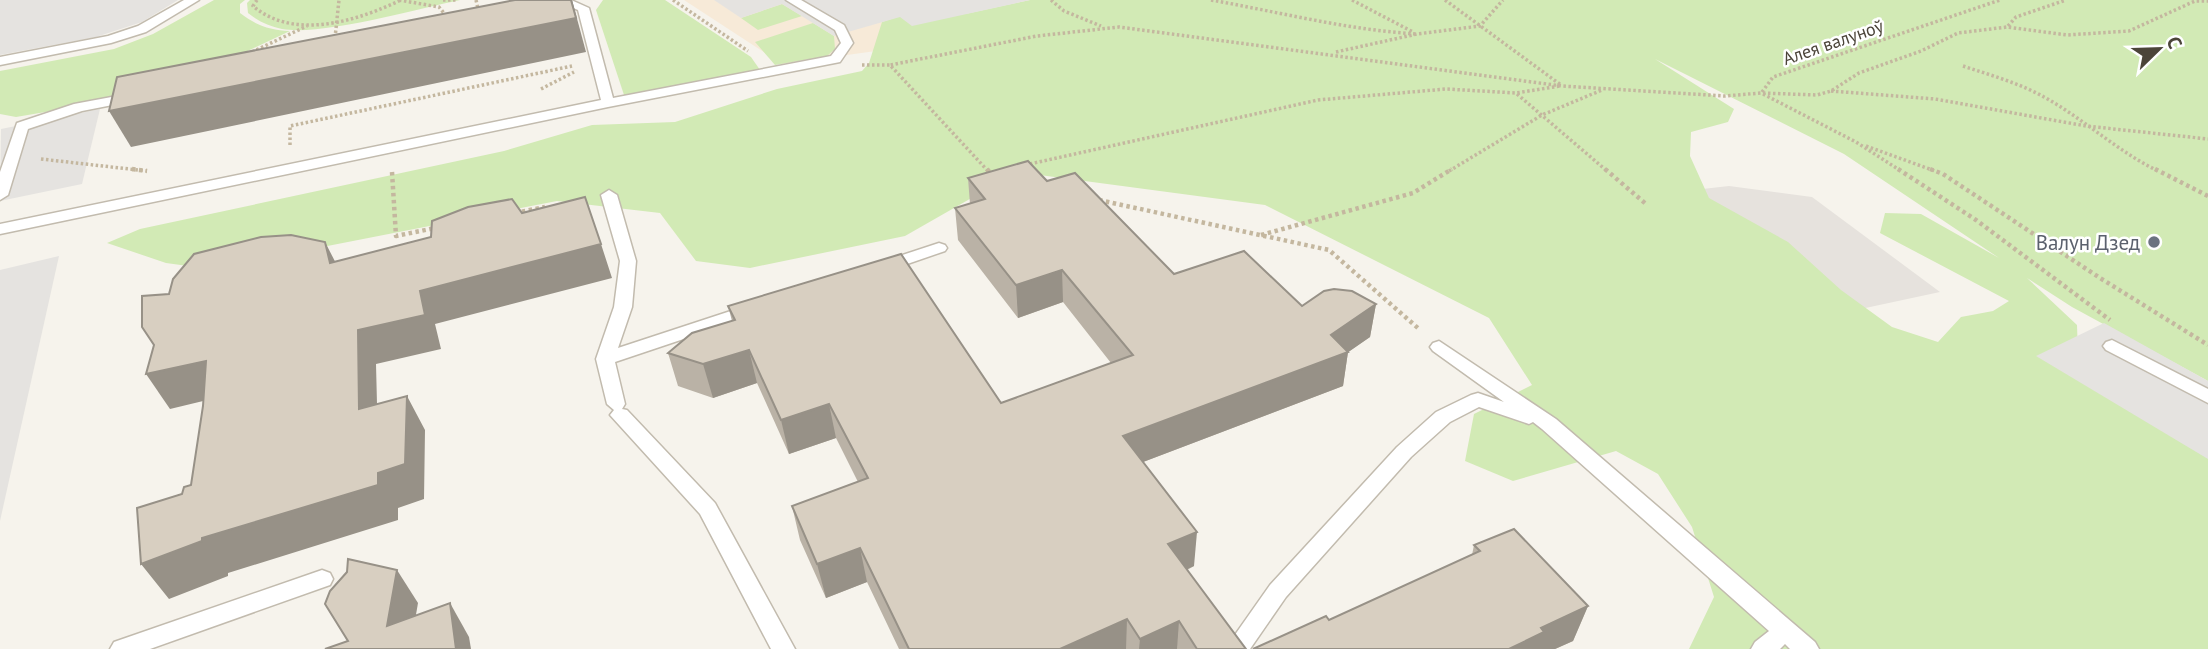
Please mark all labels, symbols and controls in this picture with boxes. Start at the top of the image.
street label: Алея валуноў [1780,14,1887,70]
north arrow [2124,14,2194,84]
text: С [2162,33,2188,52]
place label: Валун Дзед [2036,229,2140,256]
marker: Валун Дзед [2146,234,2162,250]

